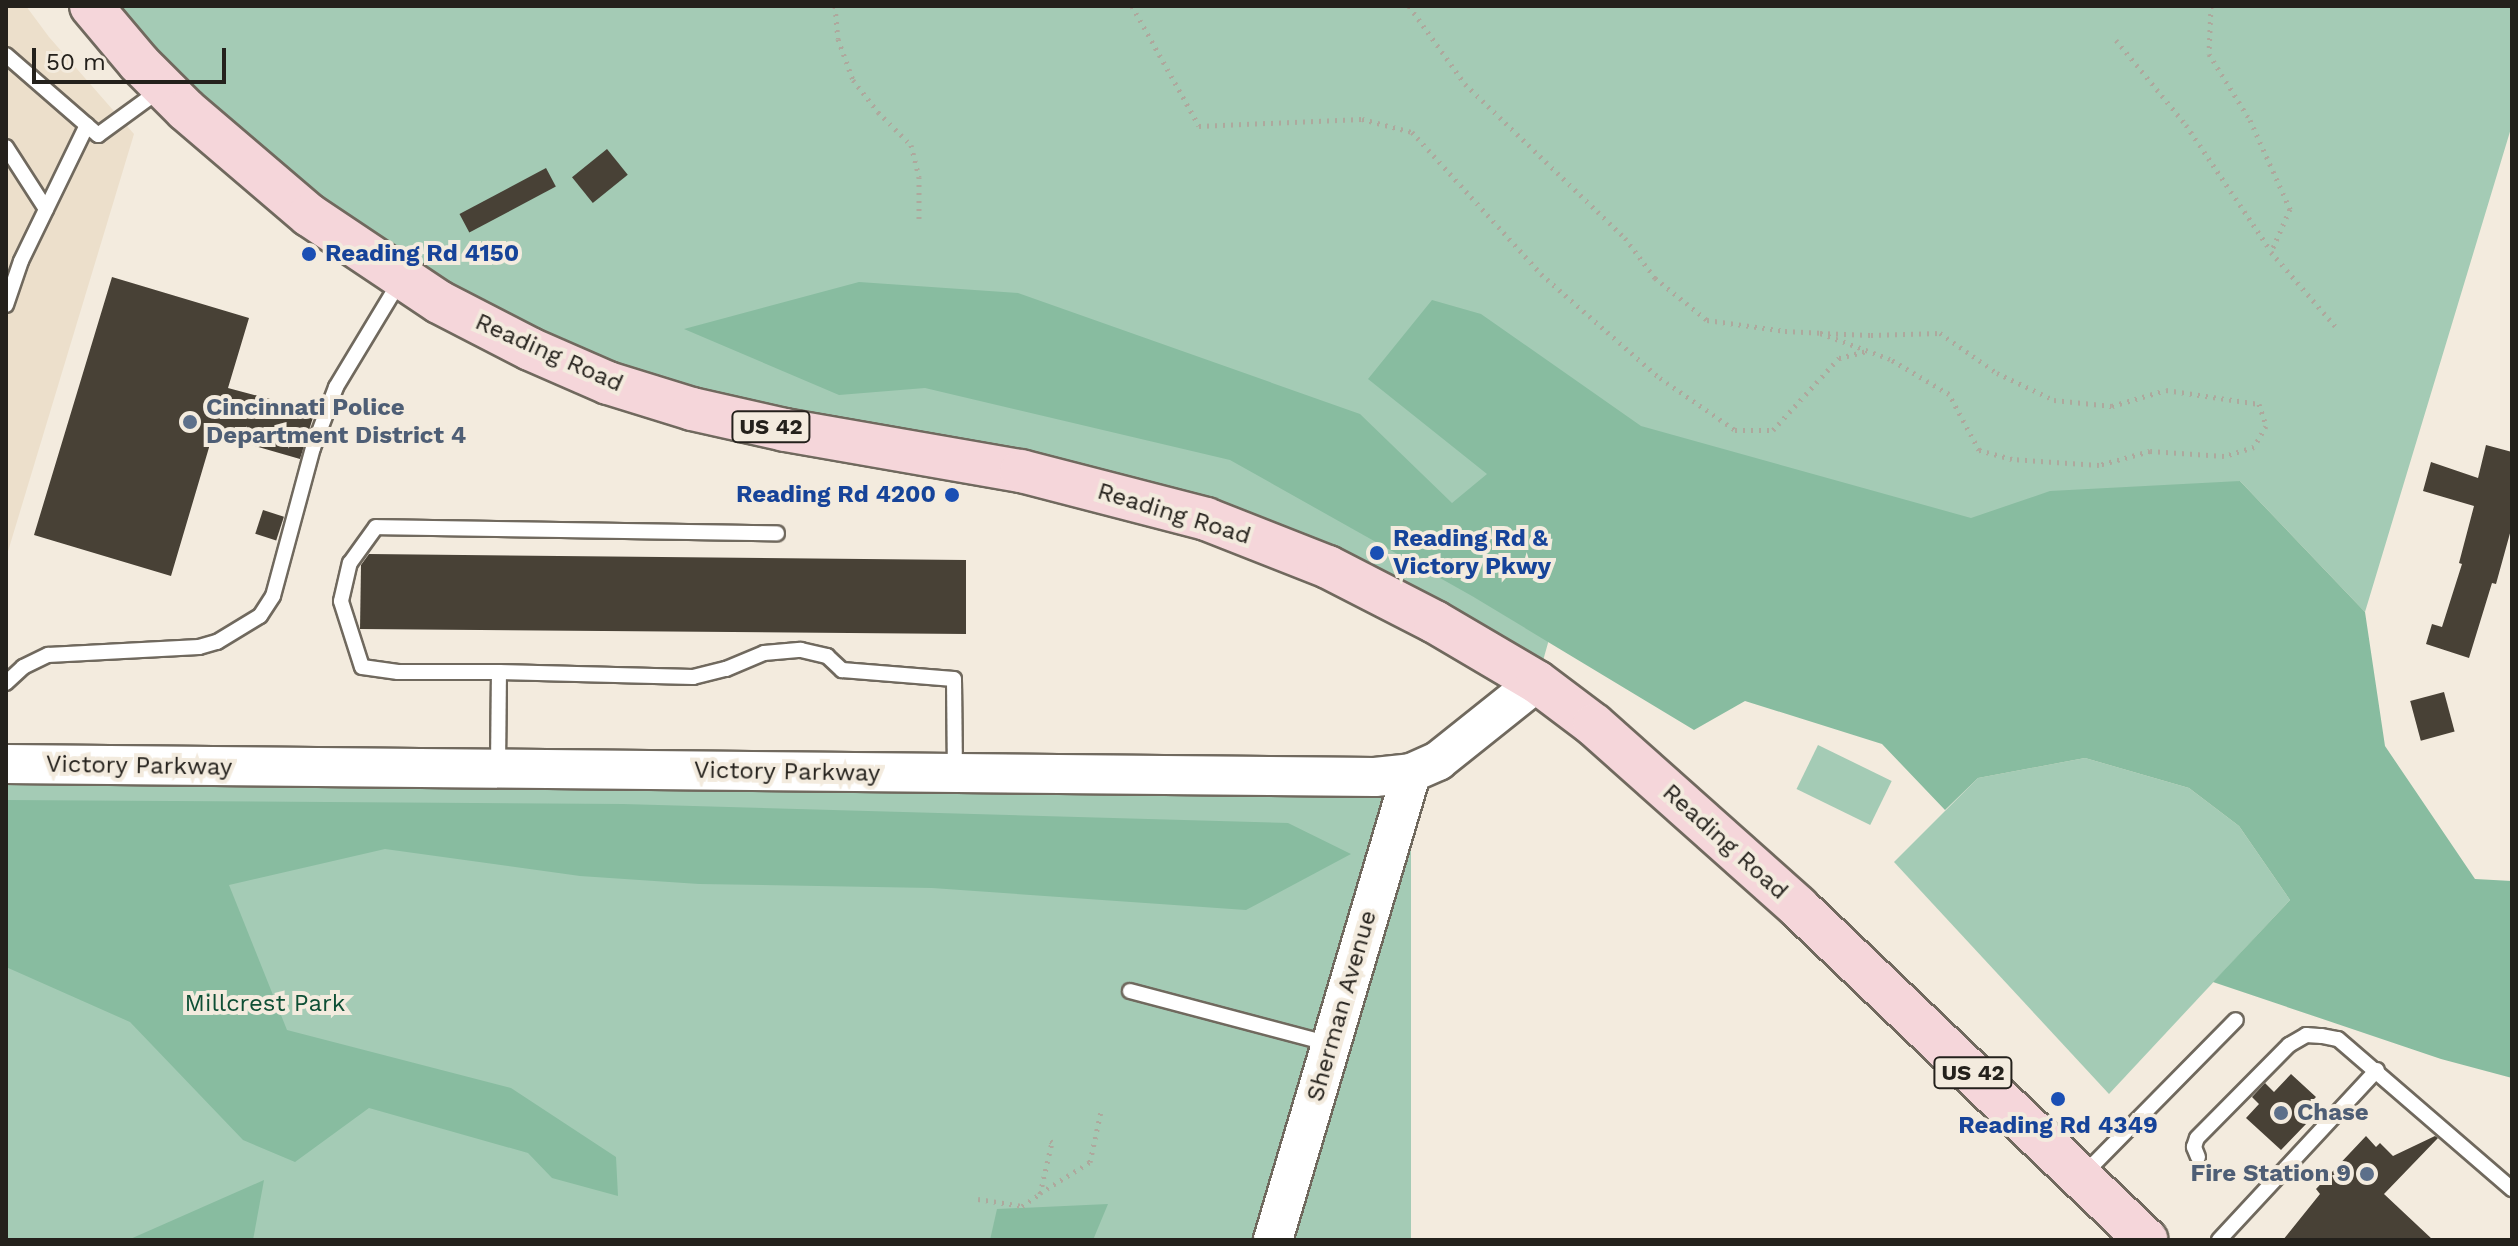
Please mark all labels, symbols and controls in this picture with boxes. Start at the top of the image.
scale bar [36,32,230,82]
text: 50 m [46,48,106,76]
place label: Reading Rd 4150 [325,240,519,268]
marker: Reading Rd 4150 [300,245,318,263]
street label: Reading Road [471,308,627,398]
place label: Cincinnati Police Department District 4 [206,394,466,450]
road number: US 42 [731,409,811,445]
marker: Cincinnati Police Department District 4 [181,413,199,431]
street label: Reading Road [1094,477,1254,551]
place label: Reading Rd 4200 [736,481,936,509]
marker: Reading Rd 4200 [943,486,961,504]
place label: Reading Rd & Victory Pkwy [1393,525,1552,581]
marker: Reading Rd & Victory Pkwy [1368,544,1386,562]
street label: Victory Parkway [45,750,233,782]
street label: Victory Parkway [693,756,881,788]
street label: Reading Road [1656,778,1794,906]
street label: Sherman Avenue [1301,907,1383,1105]
park label: Millcrest Park [185,990,345,1018]
road number: US 42 [1933,1055,2013,1091]
marker: Reading Rd 4349 [2049,1090,2067,1108]
place label: Chase [2297,1099,2369,1127]
marker: Chase [2272,1104,2290,1122]
place label: Reading Rd 4349 [1958,1112,2158,1140]
place label: Fire Station 9 [2190,1160,2351,1188]
marker: Fire Station 9 [2358,1165,2376,1183]

